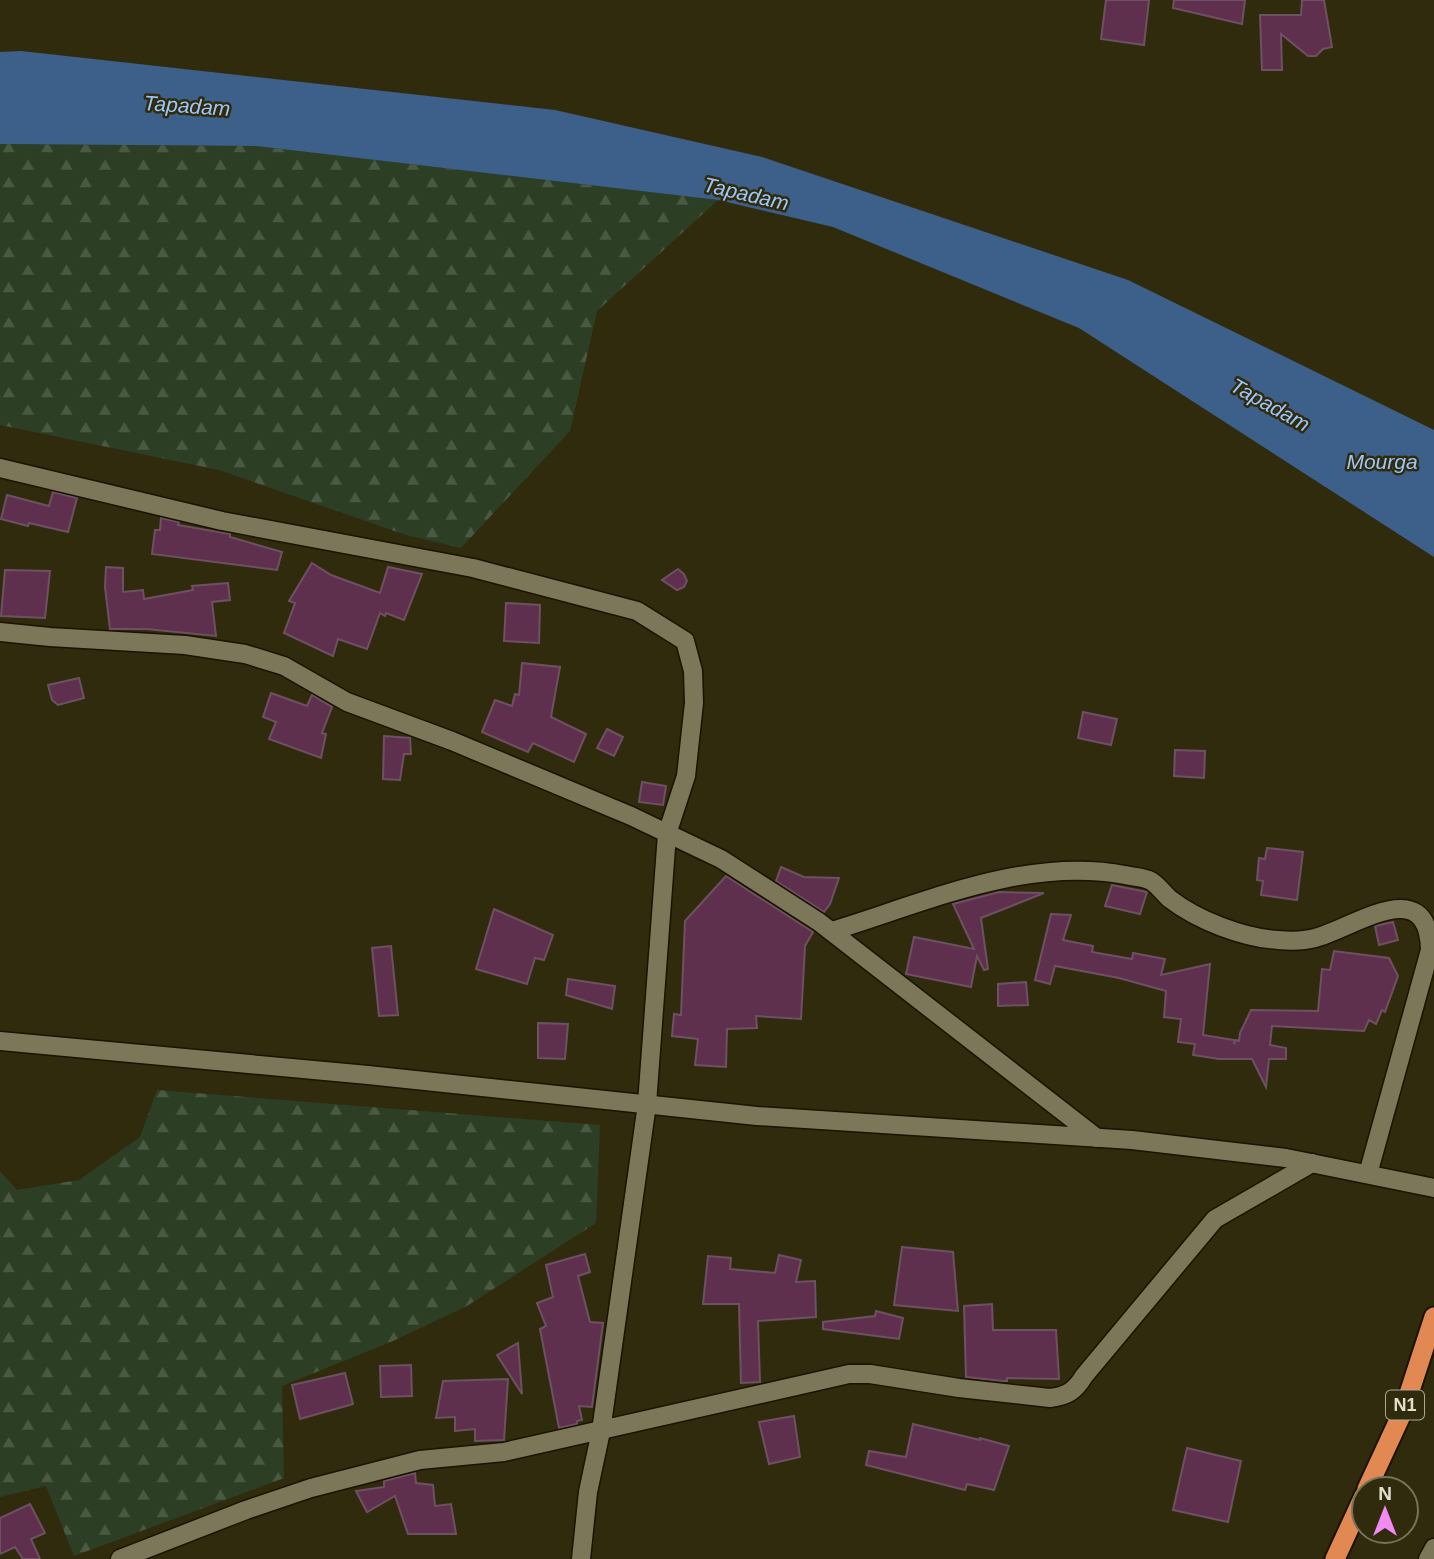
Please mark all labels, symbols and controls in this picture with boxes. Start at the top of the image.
water label: Tapadam [143,91,231,120]
water label: Tapadam [701,173,791,214]
water label: Tapadam [1227,373,1314,436]
water label: Mourga [1346,450,1418,473]
road number: N1 [1386,1390,1424,1420]
north arrow [1350,1475,1420,1545]
text: N [1378,1483,1392,1504]

